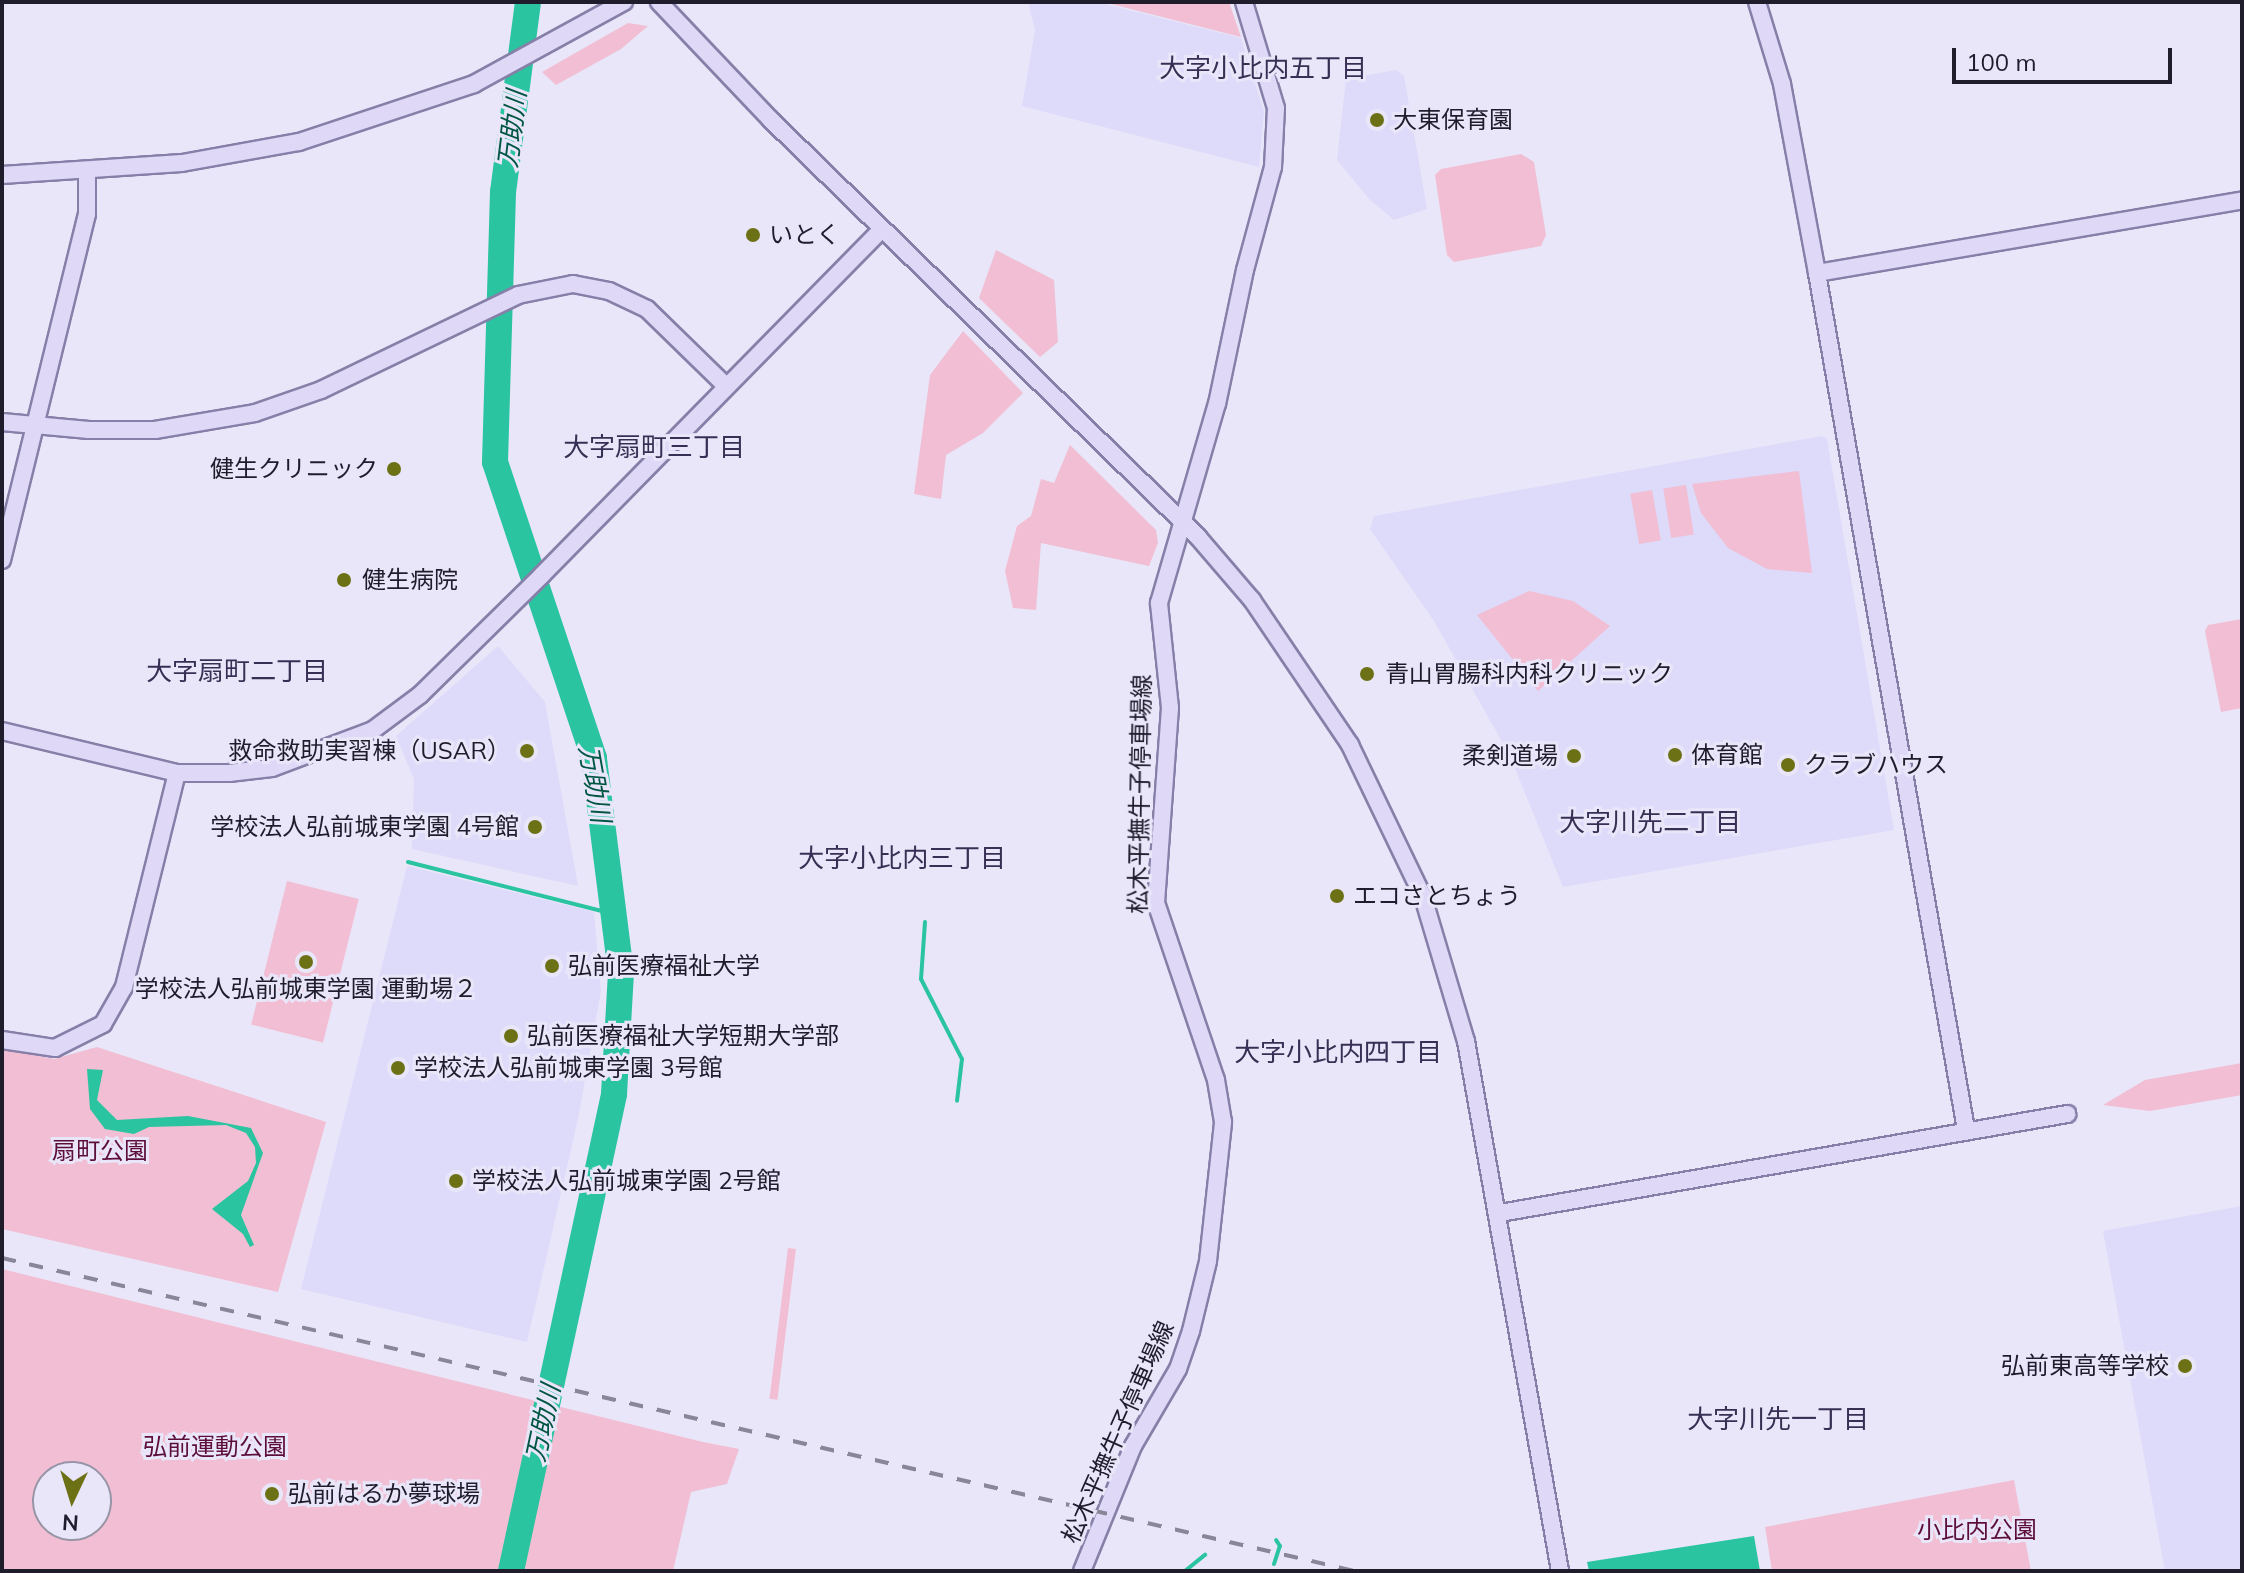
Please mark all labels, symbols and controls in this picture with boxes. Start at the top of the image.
scale bar [1956,32,2176,82]
text: 100 m [1966,47,2037,77]
district label: 大字小比内五丁目 [1159,52,1367,84]
water label: 万助川 [492,88,532,170]
place label: 大東保育園 [1393,106,1513,134]
marker: 大東保育園 [1368,111,1386,129]
place label: いとく [769,221,841,249]
marker: いとく [744,226,762,244]
district label: 大字扇町三丁目 [563,431,745,463]
place label: 健生クリニック [210,455,378,483]
marker: 健生クリニック [385,460,403,478]
place label: 健生病院 [362,566,458,594]
marker: 健生病院 [333,569,355,591]
district label: 大字扇町二丁目 [146,655,328,687]
place label: 青山胃腸科内科クリニック [1385,660,1673,688]
marker: 青山胃腸科内科クリニック [1356,663,1378,685]
street label: 松木平撫牛子停車場線 [1124,674,1156,914]
place label: 救命救助実習棟（USAR） [228,737,511,765]
place label: 体育館 [1691,741,1763,769]
marker: 救命救助実習棟（USAR） [518,742,536,760]
place label: 柔剣道場 [1462,742,1558,770]
water label: 万助川 [573,743,617,825]
marker: 体育館 [1666,746,1684,764]
marker: 柔剣道場 [1565,747,1583,765]
place label: クラブハウス [1804,751,1948,779]
marker: クラブハウス [1779,756,1797,774]
district label: 大字川先二丁目 [1559,806,1741,838]
place label: 学校法人弘前城東学園 4号館 [210,813,519,841]
marker: 学校法人弘前城東学園 4号館 [526,818,544,836]
district label: 大字小比内三丁目 [798,842,1006,874]
place label: エコさとちょう [1353,882,1521,910]
marker: エコさとちょう [1328,887,1346,905]
place label: 弘前医療福祉大学 [568,952,760,980]
marker: 学校法人弘前城東学園 運動場２ [297,953,315,971]
marker: 弘前医療福祉大学 [543,957,561,975]
place label: 学校法人弘前城東学園 運動場２ [135,975,477,1003]
place label: 弘前医療福祉大学短期大学部 [527,1022,839,1050]
marker: 弘前医療福祉大学短期大学部 [502,1027,520,1045]
district label: 大字小比内四丁目 [1234,1036,1442,1068]
place label: 学校法人弘前城東学園 3号館 [414,1054,723,1082]
marker: 学校法人弘前城東学園 3号館 [389,1059,407,1077]
park label: 扇町公園 [52,1137,148,1165]
place label: 学校法人弘前城東学園 2号館 [472,1167,781,1195]
marker: 学校法人弘前城東学園 2号館 [447,1172,465,1190]
street label: 松木平撫牛子停車場線 [1056,1317,1180,1547]
place label: 弘前東高等学校 [2001,1352,2169,1380]
marker: 弘前東高等学校 [2176,1357,2194,1375]
water label: 万助川 [520,1382,566,1464]
district label: 大字川先一丁目 [1687,1403,1869,1435]
park label: 弘前運動公園 [143,1433,287,1461]
north arrow [32,1461,112,1541]
place label: 弘前はるか夢球場 [288,1480,480,1508]
marker: 弘前はるか夢球場 [263,1485,281,1503]
text: N [61,1508,80,1537]
park label: 小比内公園 [1917,1516,2037,1544]

